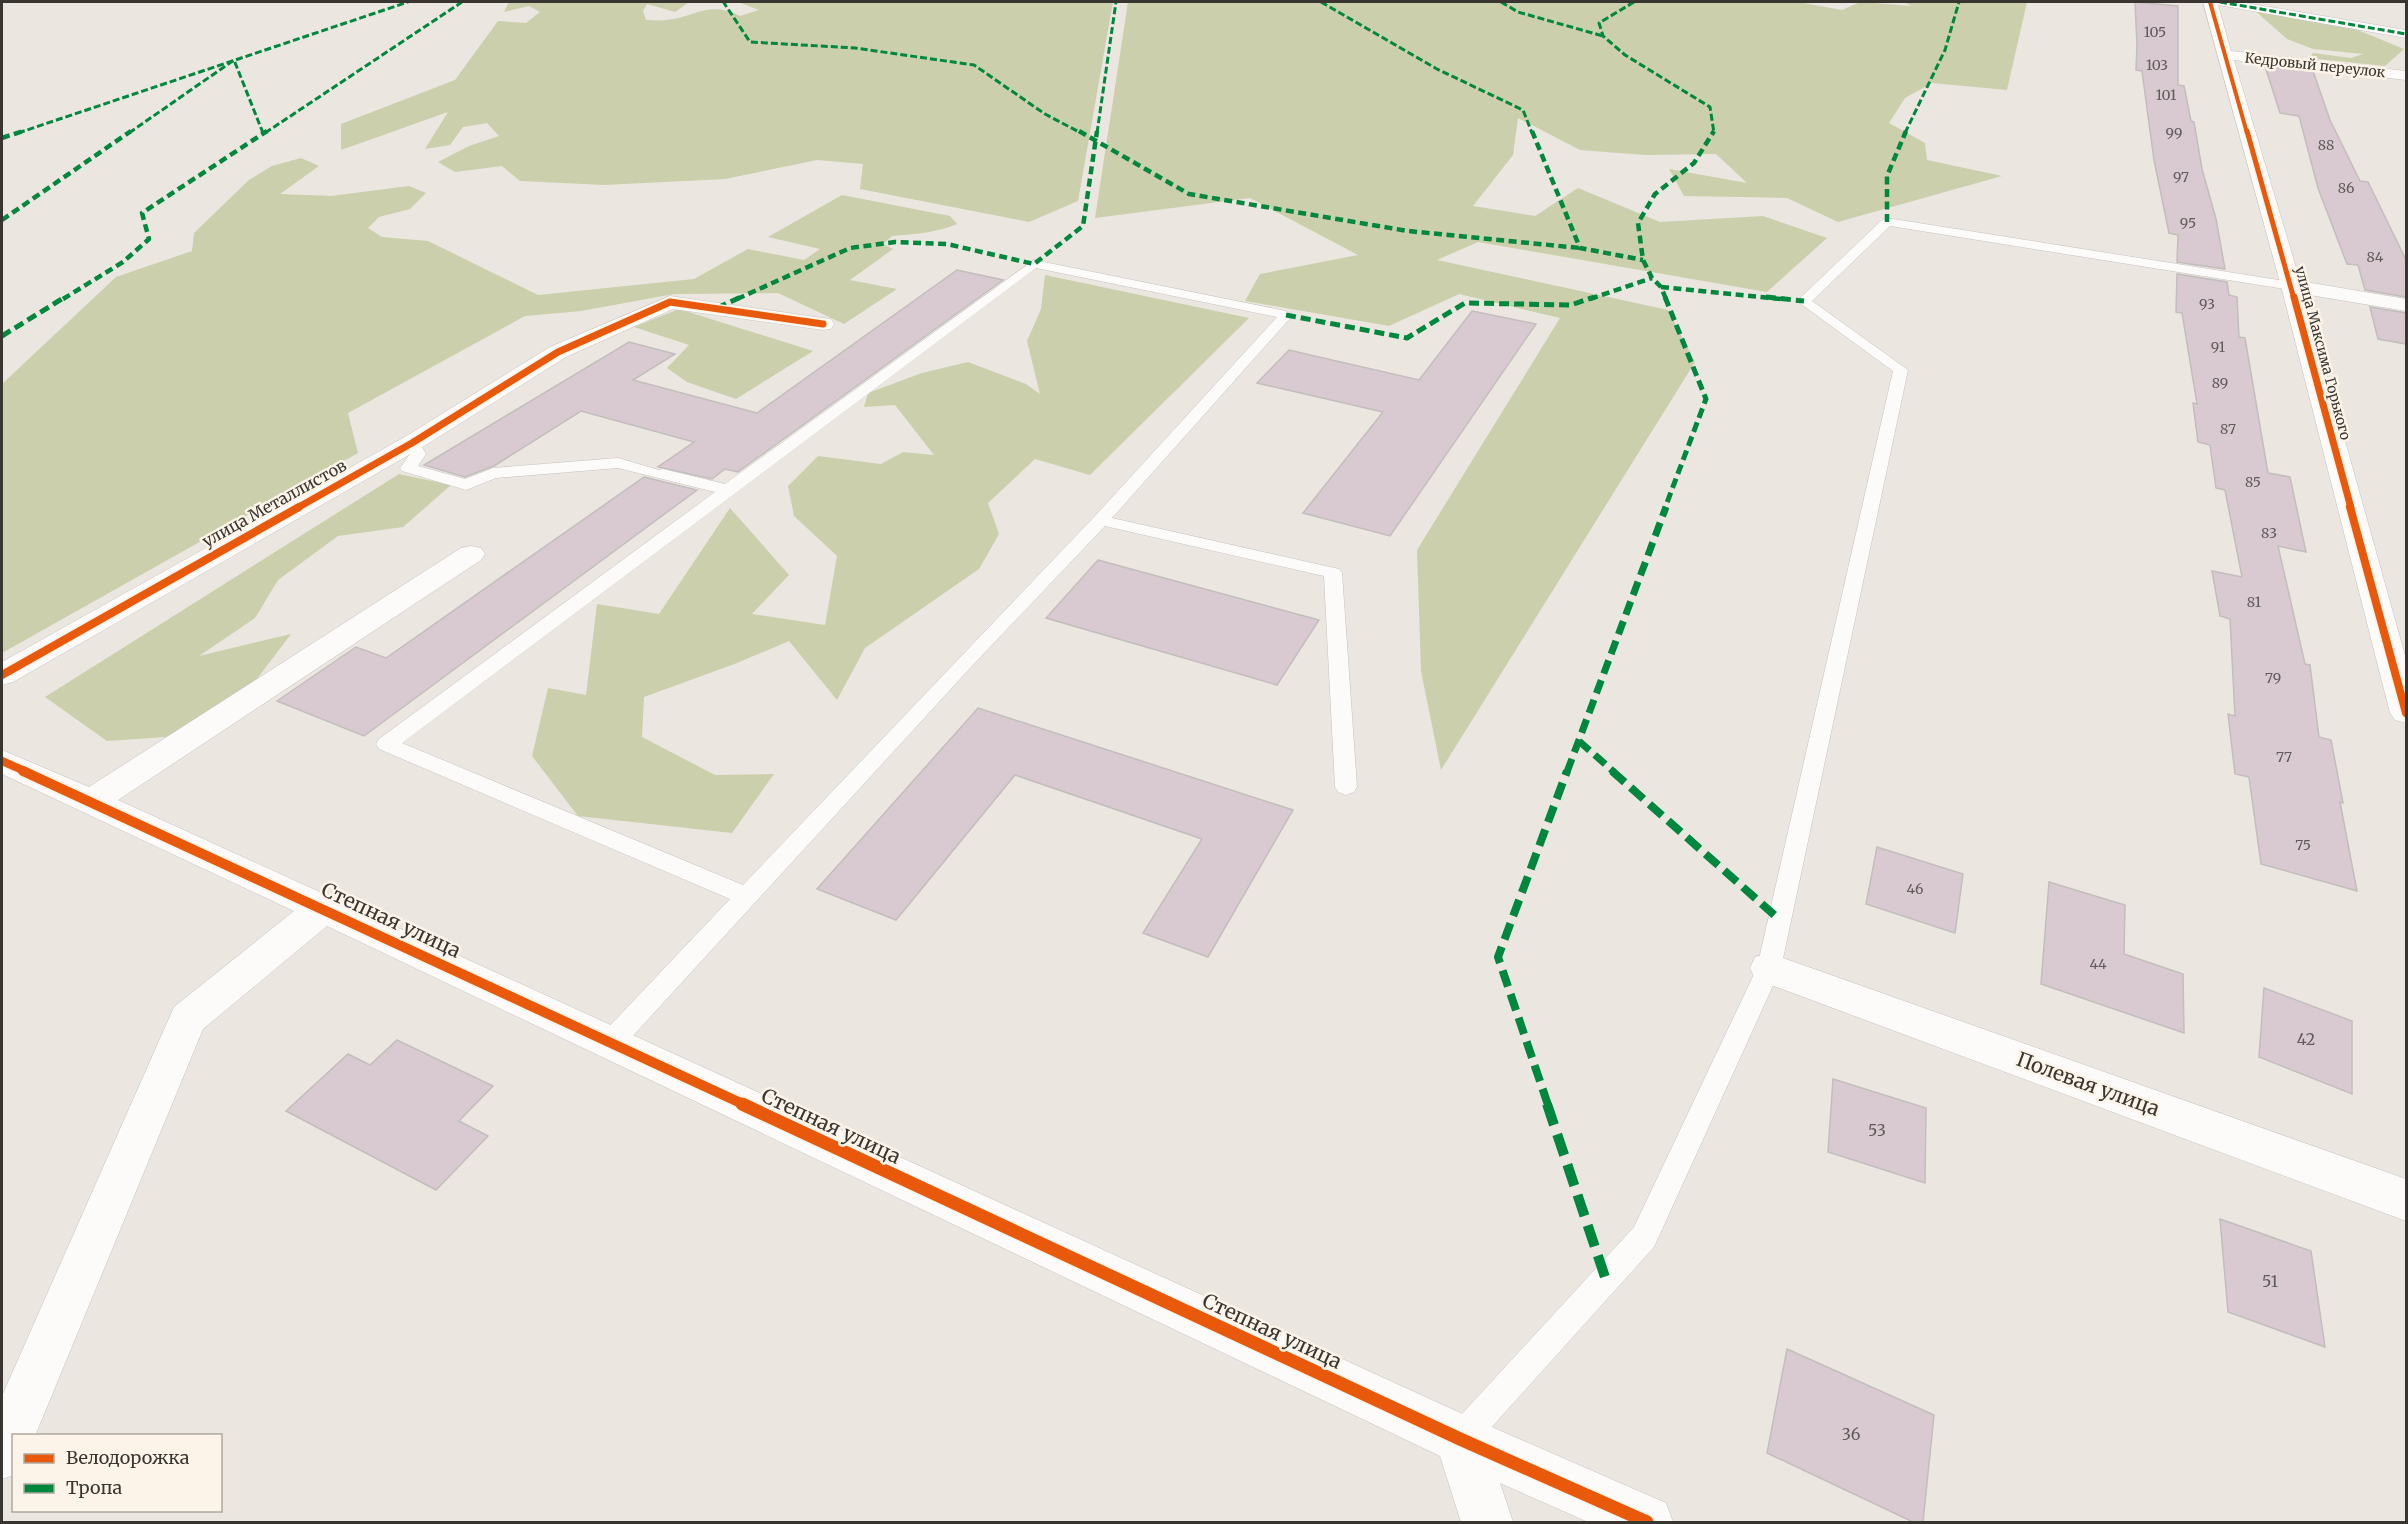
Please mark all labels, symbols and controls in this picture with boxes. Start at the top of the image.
house number: 105 [2144,23,2166,41]
street label: Кедровый переулок [2244,49,2386,81]
house number: 103 [2146,56,2168,74]
house number: 101 [2156,86,2176,104]
house number: 99 [2166,124,2182,142]
house number: 88 [2318,136,2334,154]
house number: 97 [2173,168,2189,186]
house number: 86 [2338,179,2354,197]
house number: 95 [2180,214,2196,232]
house number: 84 [2367,248,2384,266]
street label: улица Максима Горького [2291,264,2355,442]
house number: 93 [2199,295,2215,313]
house number: 91 [2211,338,2225,356]
house number: 89 [2212,374,2228,392]
house number: 87 [2220,420,2236,438]
street label: улица Металлистов [198,455,350,551]
house number: 85 [2245,473,2261,491]
house number: 83 [2261,524,2277,542]
house number: 81 [2247,593,2261,611]
house number: 79 [2265,669,2281,687]
house number: 77 [2276,748,2292,766]
house number: 75 [2295,836,2311,854]
street label: Степная улица [318,876,465,963]
house number: 46 [1907,880,1923,898]
house number: 44 [2089,955,2107,973]
house number: 42 [2297,1029,2315,1049]
street label: Полевая улица [2013,1046,2163,1121]
street label: Степная улица [758,1082,905,1169]
house number: 53 [1868,1120,1886,1140]
house number: 51 [2262,1271,2278,1291]
street label: Степная улица [1199,1287,1346,1374]
house number: 36 [1842,1424,1861,1444]
legend [12,1434,222,1512]
text: Велодорожка [66,1446,190,1469]
text: Тропа [66,1476,122,1499]

